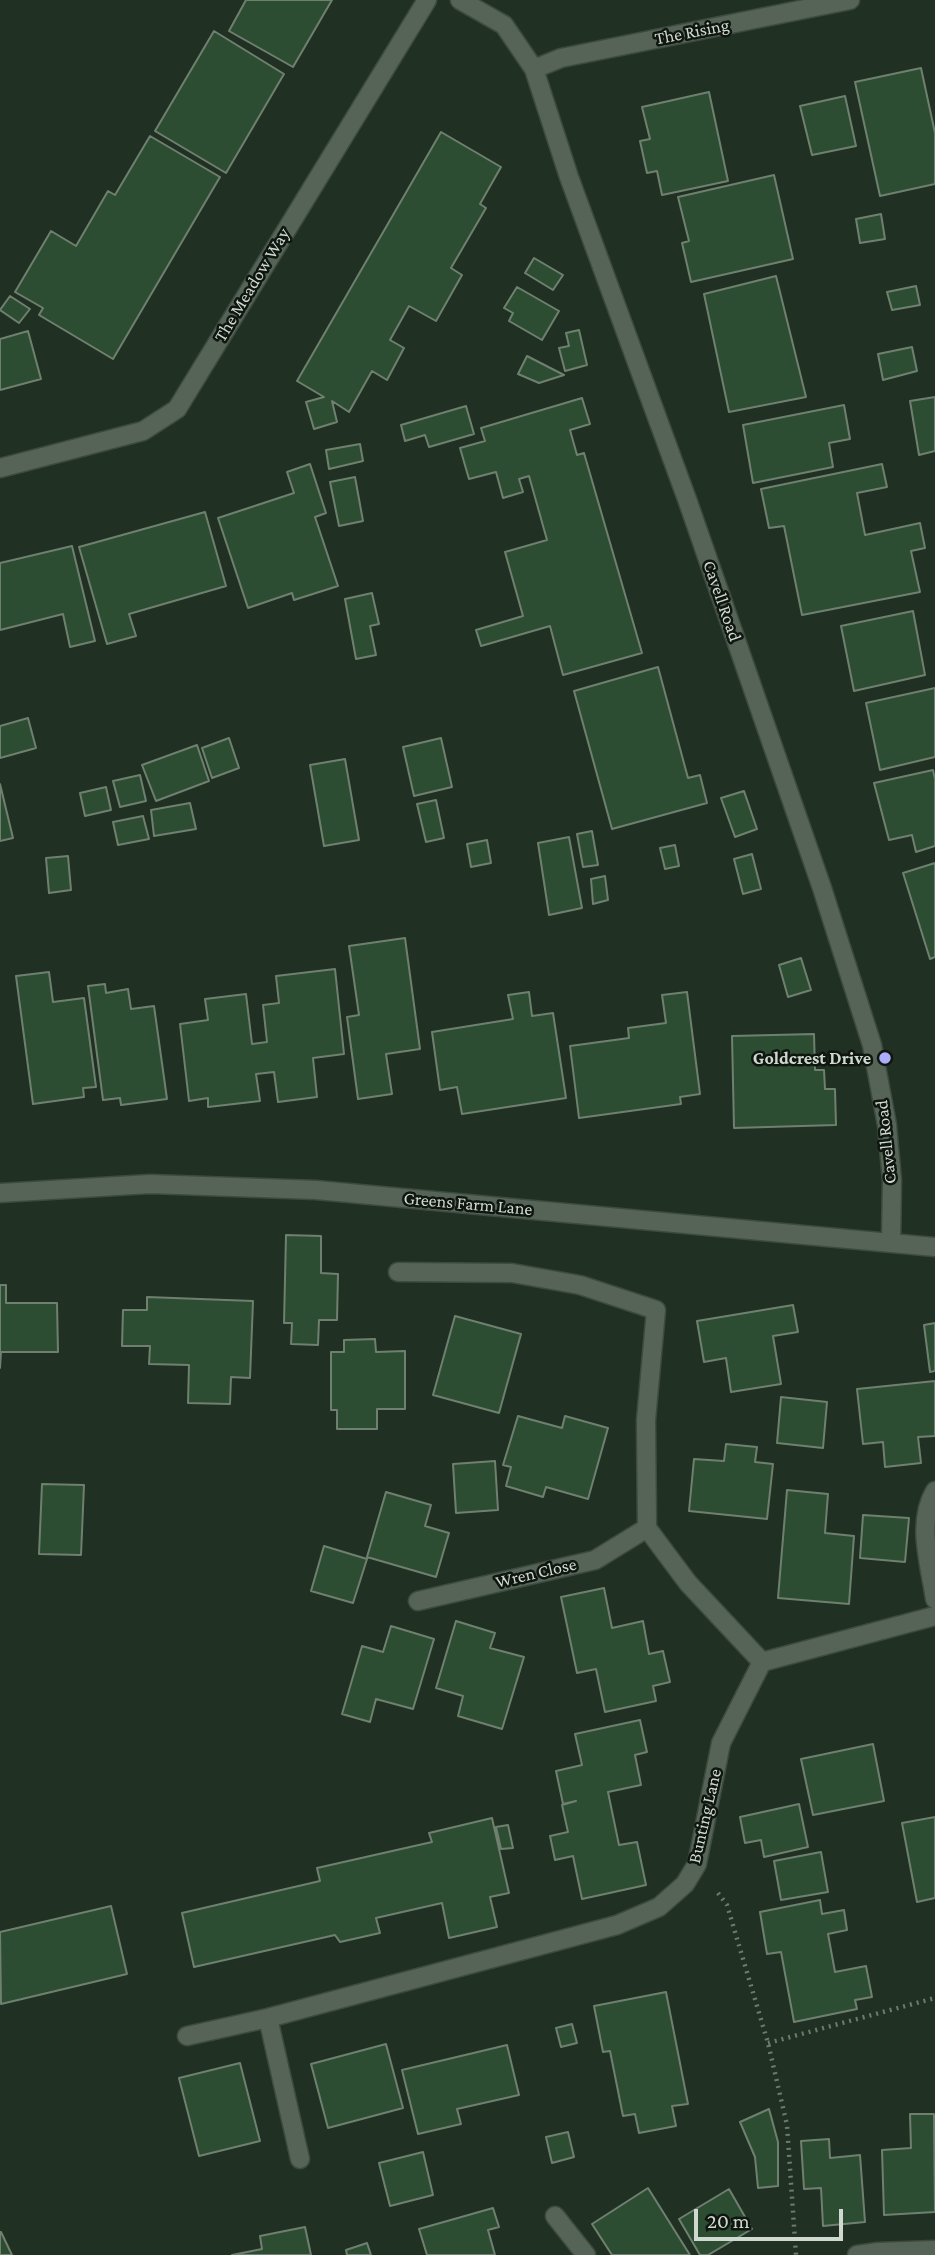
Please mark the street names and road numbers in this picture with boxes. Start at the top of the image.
street label: The Rising [653,14,731,50]
street label: The Meadow Way [209,224,295,346]
street label: Cavell Road [698,558,746,644]
street label: Cavell Road [871,1099,901,1185]
street label: Greens Farm Lane [403,1188,533,1220]
street label: Wren Close [493,1553,579,1593]
street label: Bunting Lane [684,1767,726,1865]

